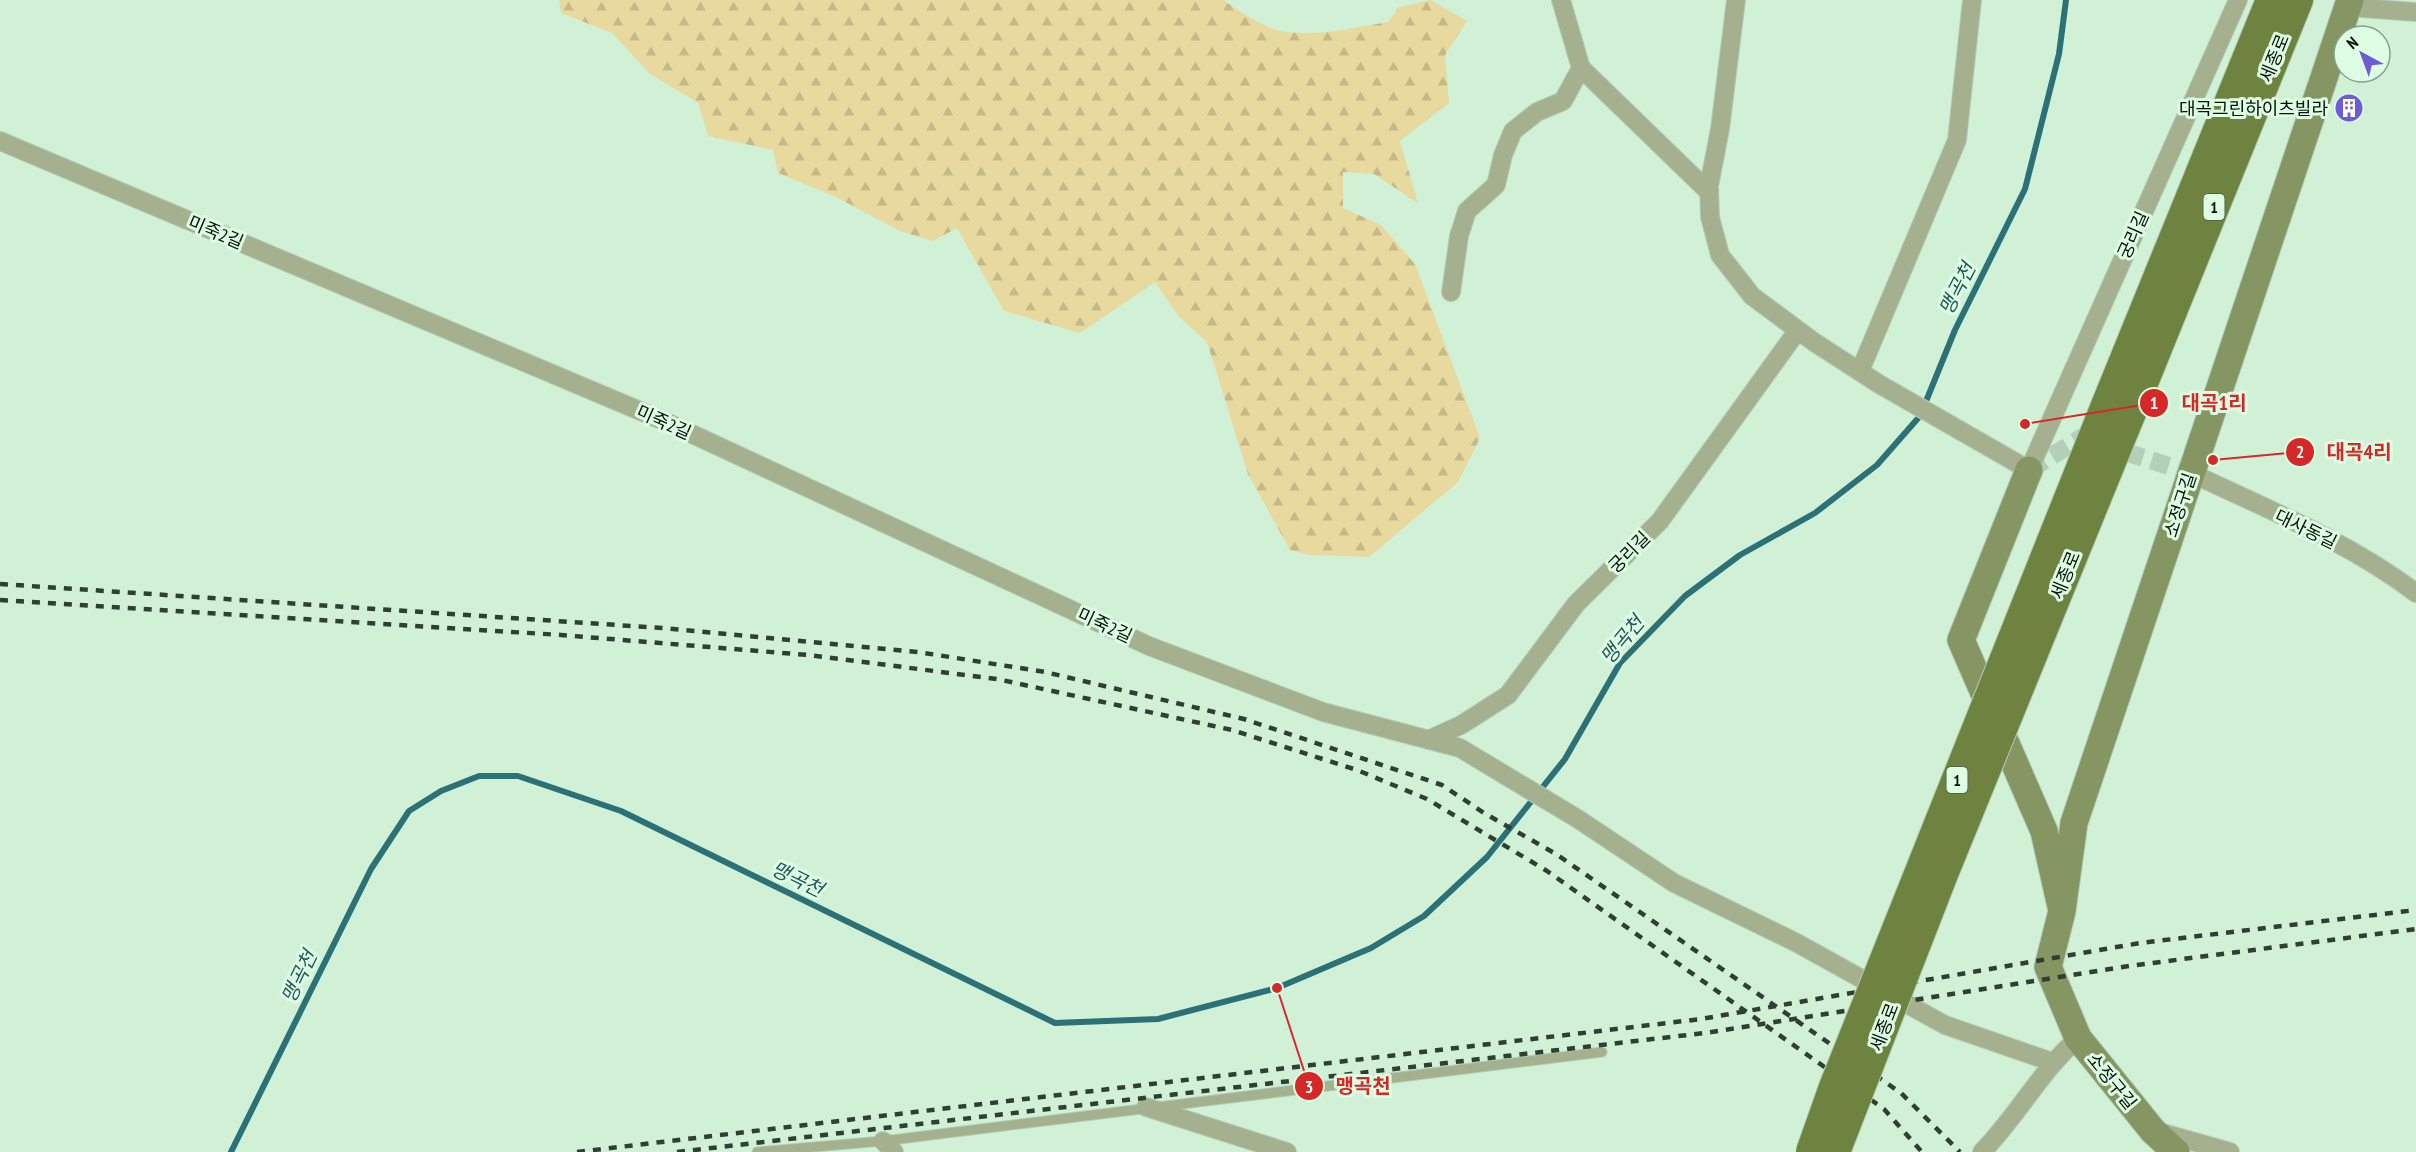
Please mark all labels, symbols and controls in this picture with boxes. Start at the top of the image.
north arrow [2332,24,2392,84]
street label: 세종로 [2254,31,2294,85]
text: N [2342,32,2362,53]
building icon: 대곡그린하이츠빌라 [2333,92,2365,124]
place label: 대곡그린하이츠빌라 [2179,97,2328,120]
road number: 1 [2204,194,2224,220]
street label: 궁리길 [2112,208,2154,262]
street label: 미죽2길 [185,210,247,254]
water label: 맹곡천 [1933,256,1982,319]
callout: 대곡1리 [2139,384,2258,422]
text: 대곡1리 [2182,390,2246,416]
text: 1 [2150,391,2158,414]
street label: 미죽2길 [633,400,695,444]
callout: 대곡4리 [2285,433,2404,471]
text: 대곡4리 [2327,439,2391,465]
text: 2 [2296,440,2304,463]
street label: 소정구길 [2159,470,2201,540]
street label: 대사동길 [2271,504,2341,554]
street label: 궁리길 [1603,526,1655,578]
street label: 세종로 [2045,548,2085,602]
street label: 미죽2길 [1074,602,1136,648]
water label: 맹곡천 [1594,609,1651,670]
road number: 1 [1946,767,1968,793]
water label: 맹곡천 [766,855,830,904]
water label: 맹곡천 [275,944,324,1008]
street label: 세종로 [1864,1000,1904,1054]
street label: 소정구길 [2082,1048,2142,1114]
callout: 맹곡천 [1294,1067,1403,1105]
text: 맹곡천 [1335,1073,1391,1099]
text: 3 [1305,1075,1313,1098]

